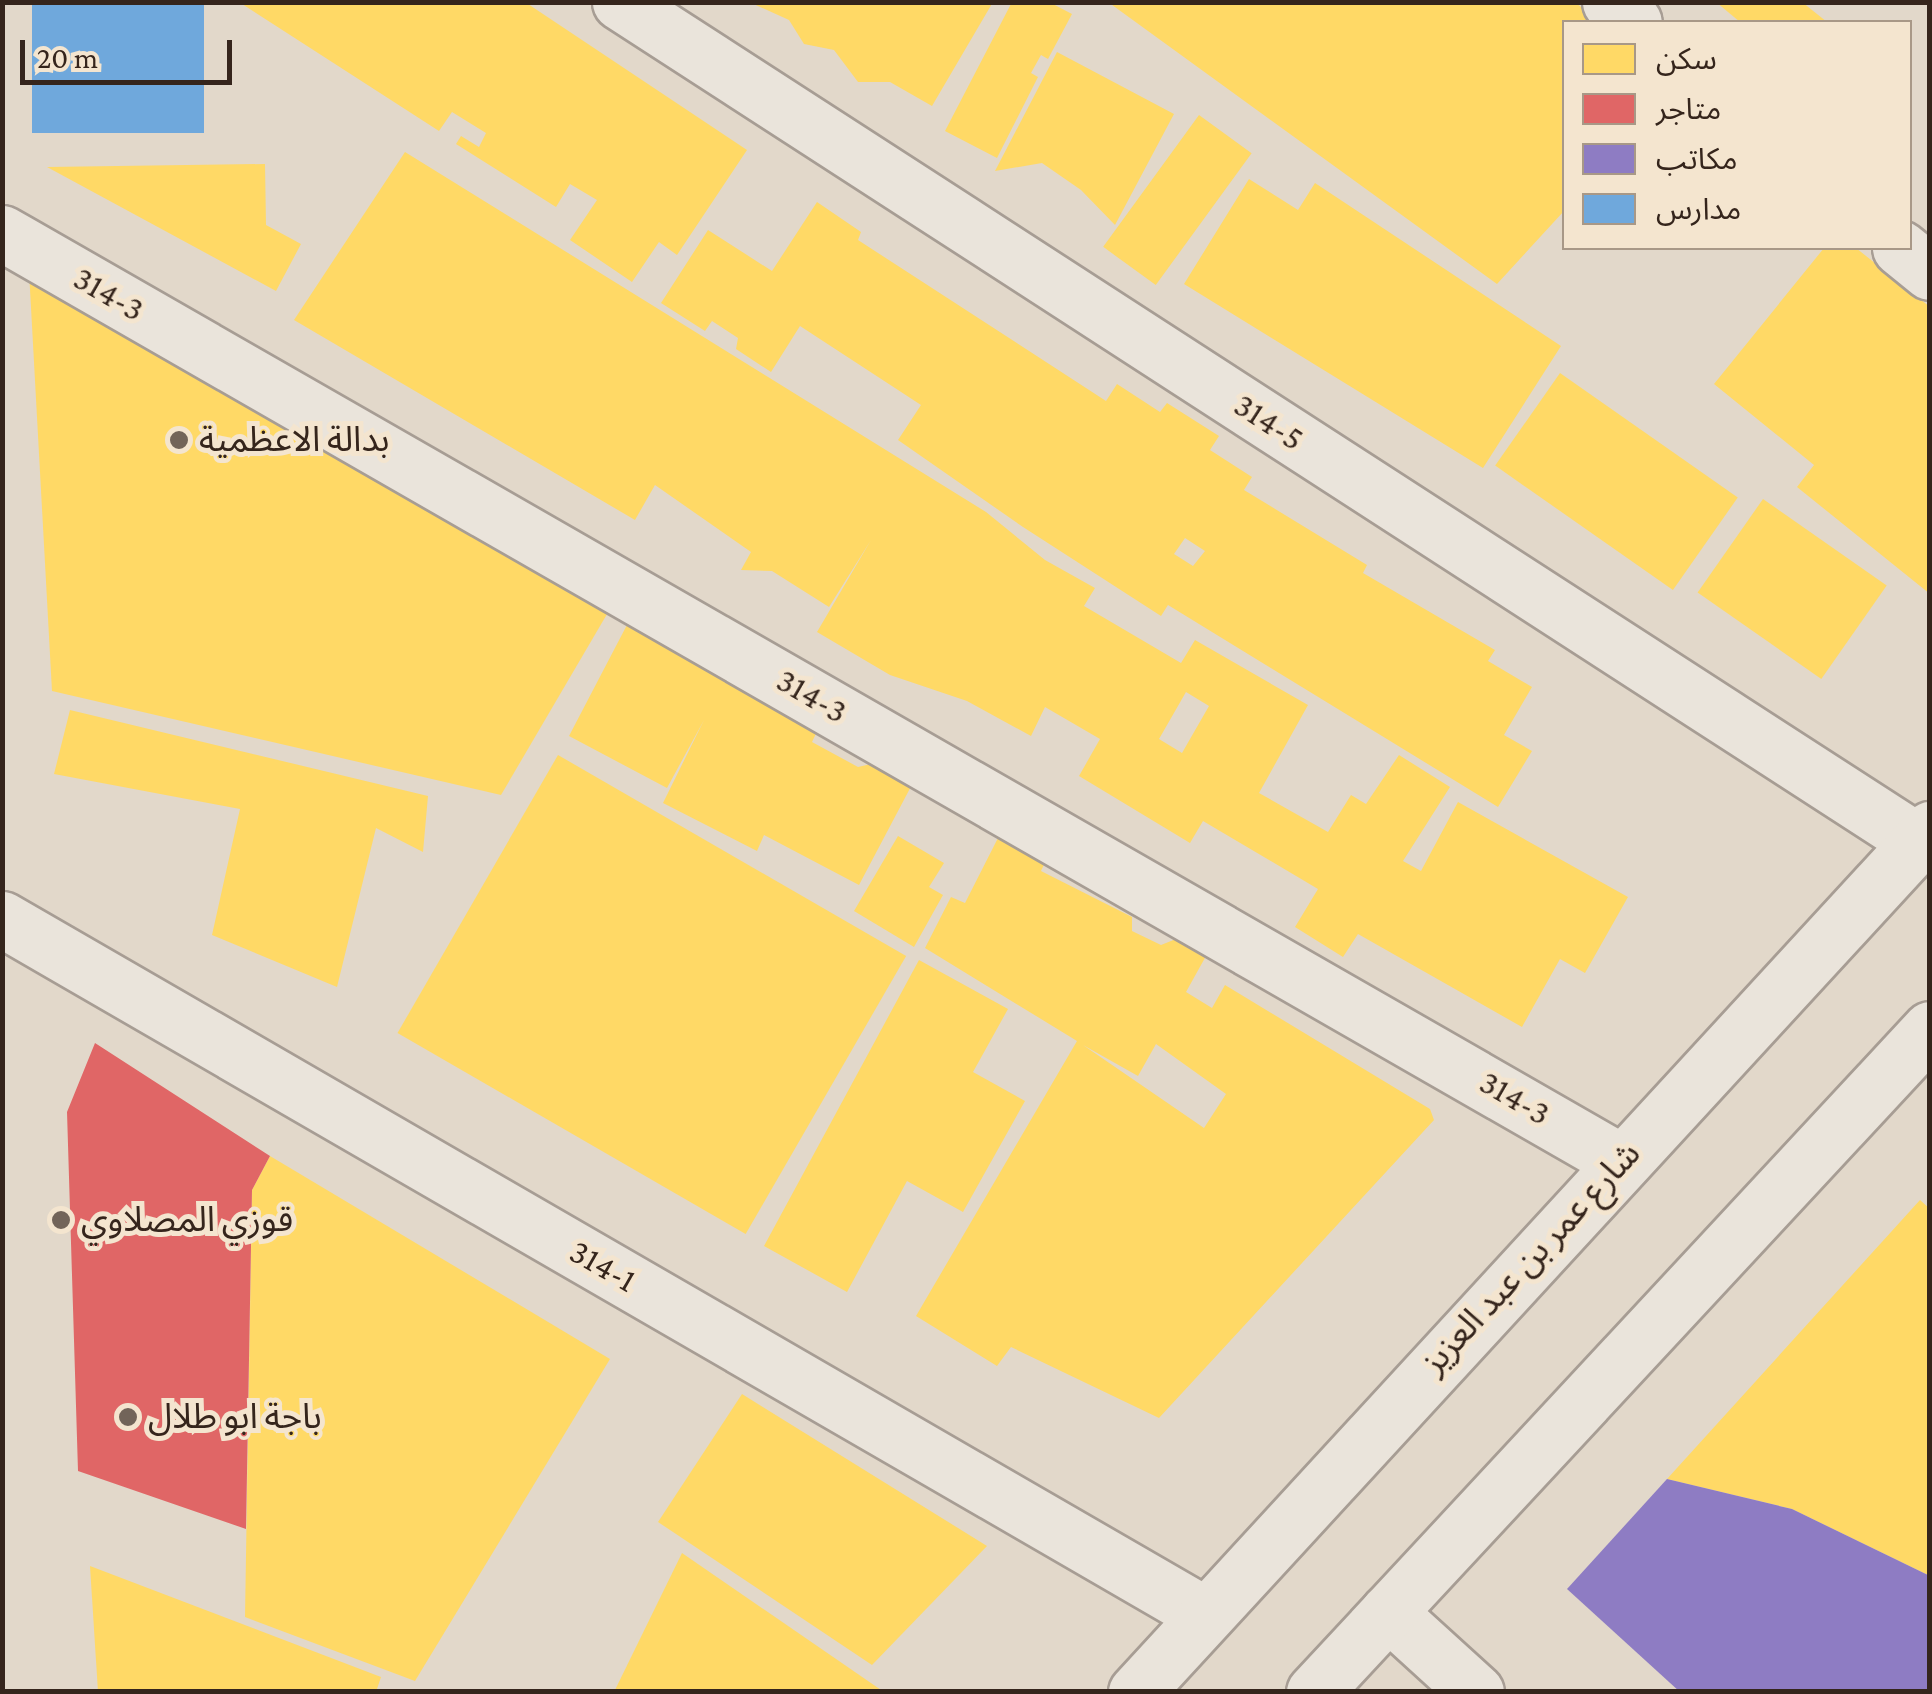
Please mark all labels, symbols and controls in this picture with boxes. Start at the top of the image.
scale bar [25,20,238,82]
legend [1562,20,1912,250]
text: 20 m [37,41,98,74]
text: سكن [1656,42,1717,75]
text: متاجر [1656,92,1721,125]
text: مكاتب [1656,142,1737,175]
text: مدارس [1656,192,1741,225]
street label: 314-3 [66,257,152,331]
street label: 314-5 [1226,384,1312,460]
place label: بدالة الاعظمية [199,419,389,461]
marker: بدالة الاعظمية [168,429,190,451]
street label: 314-3 [769,659,855,733]
street label: 314-3 [1472,1061,1558,1135]
street label: شارع عمر بن عبد العزيز [1413,1133,1649,1383]
place label: قوزي المصلاوي [81,1199,293,1241]
marker: قوزي المصلاوي [50,1209,72,1231]
street label: 314-1 [562,1230,644,1302]
place label: باجة ابو طلال [148,1396,322,1438]
marker: باجة ابو طلال [117,1406,139,1428]

